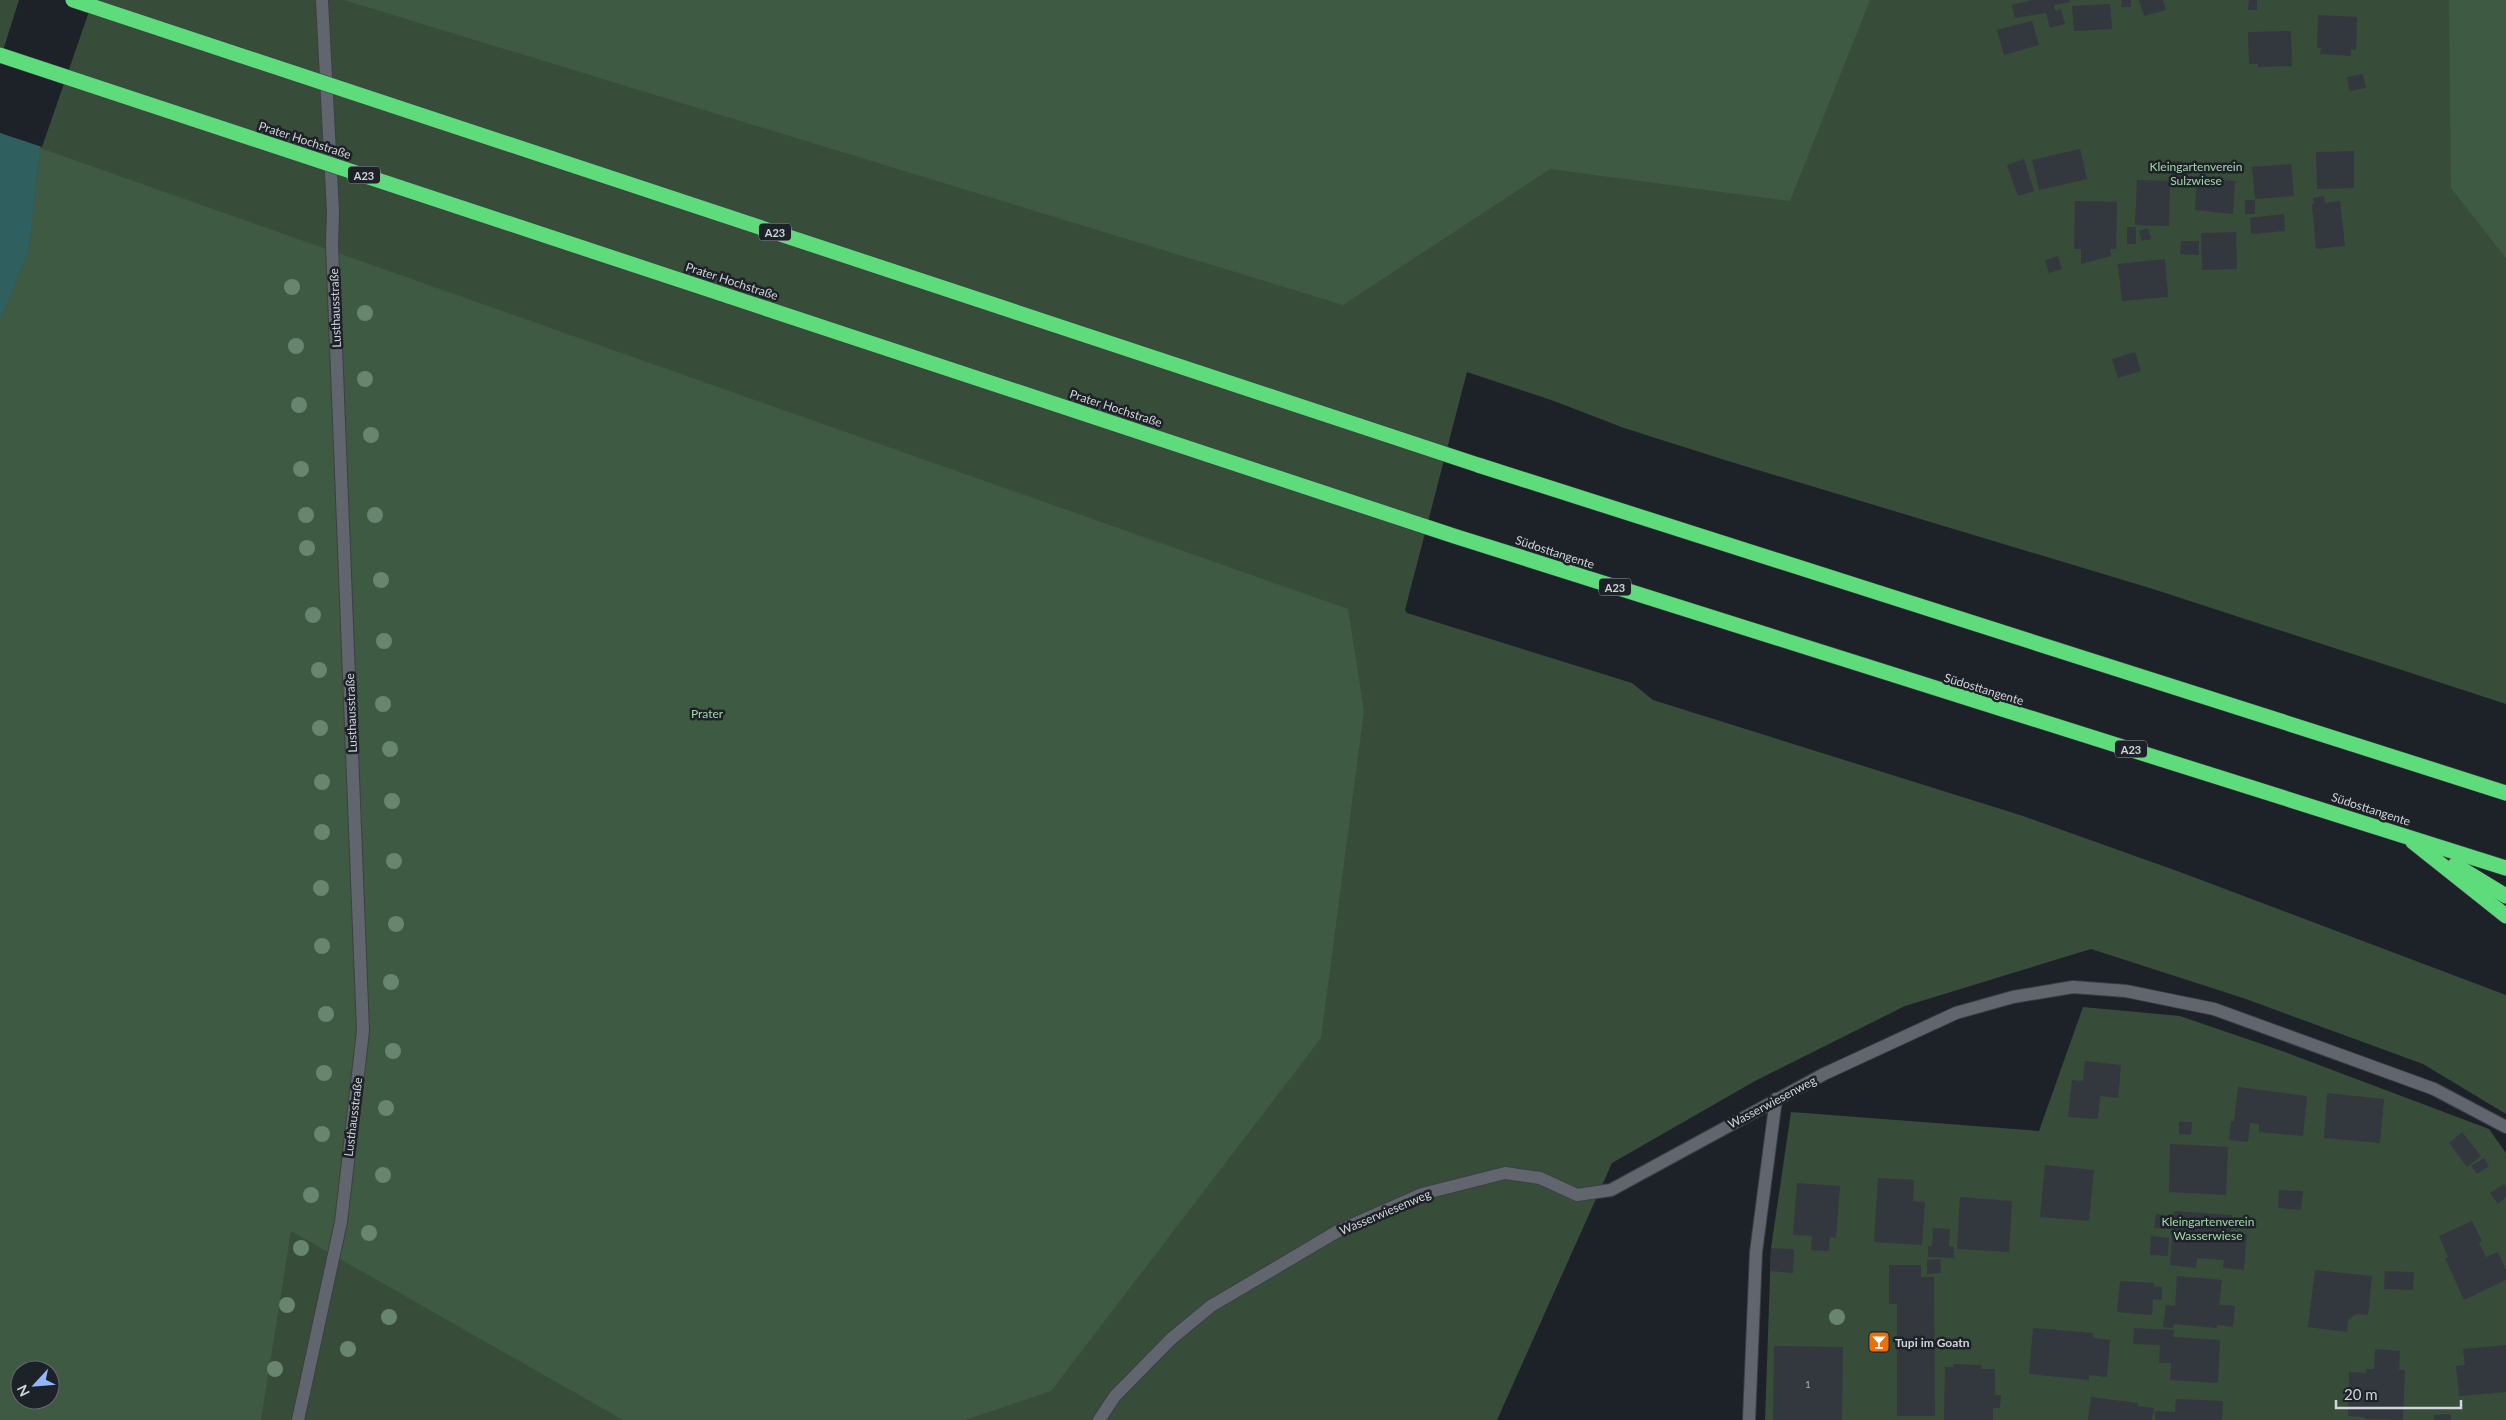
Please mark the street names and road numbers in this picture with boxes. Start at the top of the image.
street label: Prater Hochstraße [257,118,353,162]
road number: A23 [348,166,380,184]
road number: A23 [759,223,791,240]
street label: Prater Hochstraße [684,259,780,303]
street label: Lusthausstraße [326,268,344,348]
street label: Prater Hochstraße [1068,386,1164,430]
street label: Südosttangente [1514,532,1596,572]
road number: A23 [1599,578,1631,596]
street label: Südosttangente [1942,670,2026,708]
street label: Lusthausstraße [342,673,360,753]
road number: A23 [2115,741,2147,758]
street label: Südosttangente [2330,789,2412,829]
street label: Wasserwiesenweg [1725,1072,1819,1132]
street label: Lusthausstraße [341,1077,365,1157]
street label: Wasserwiesenweg [1337,1186,1433,1238]

